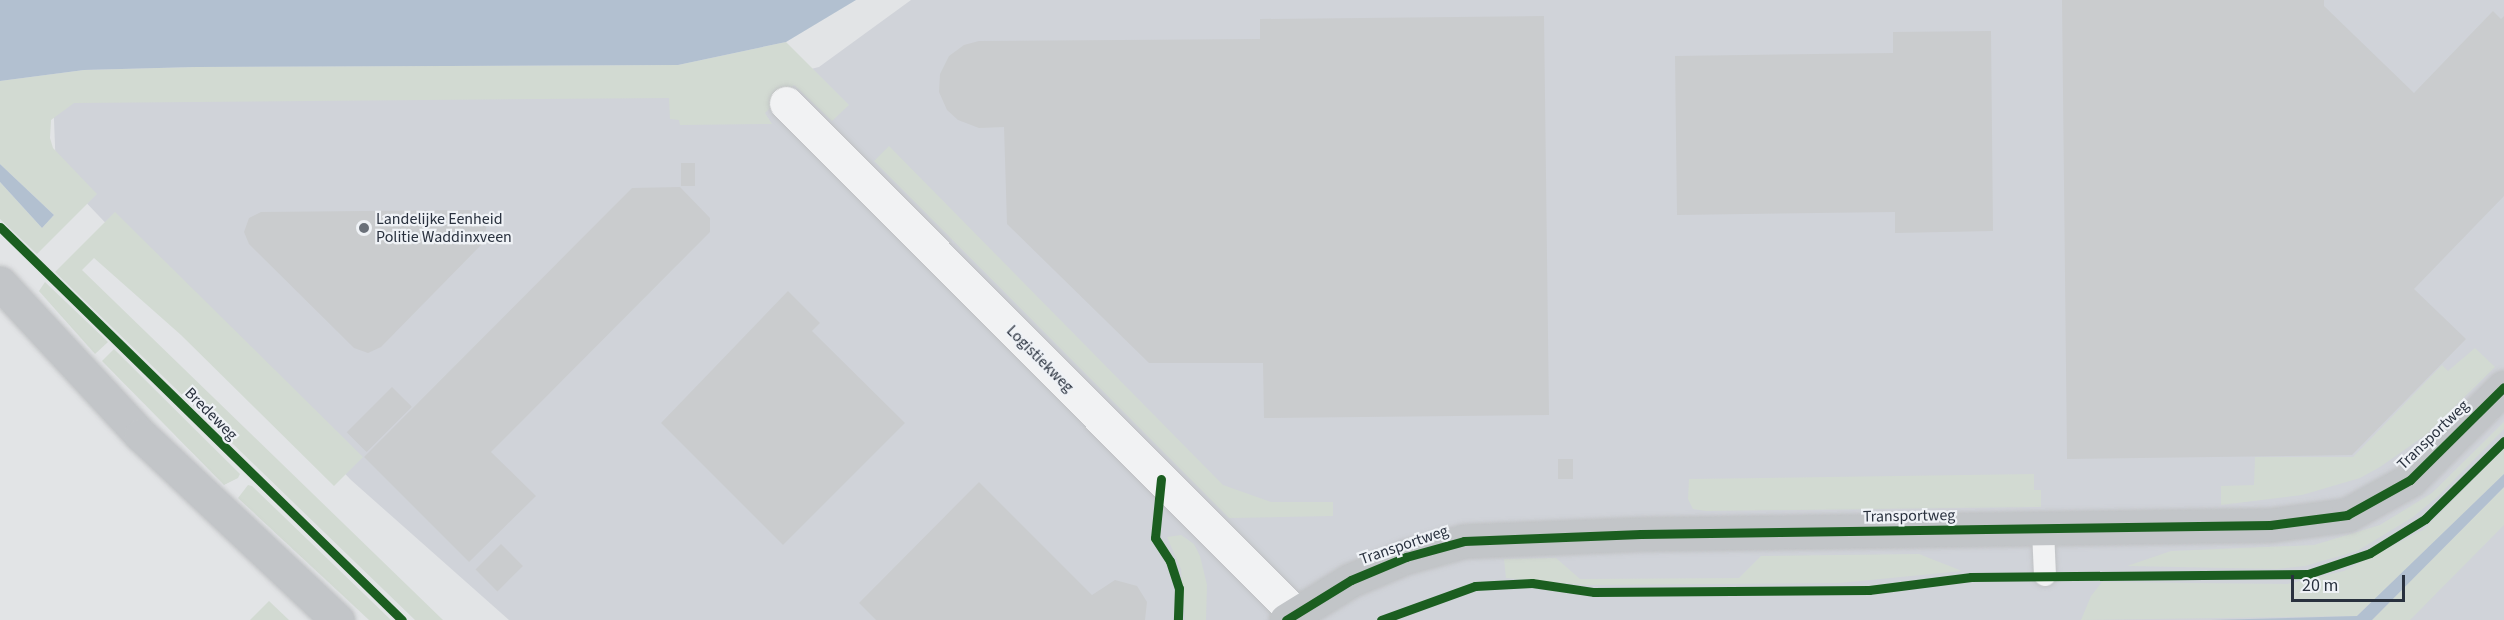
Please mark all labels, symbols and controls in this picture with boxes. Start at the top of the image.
place label: Landelijke Eenheid Politie Waddinxveen [376,209,512,247]
marker: Landelijke Eenheid Politie Waddinxveen [357,221,371,235]
street label: Logistiekweg [1002,321,1078,397]
street label: Bredeweg [181,384,241,444]
street label: Transportweg [2393,396,2473,474]
street label: Transportweg [1863,506,1955,526]
street label: Transportweg [1357,521,1451,569]
scale bar [2294,563,2408,601]
text: 20 m [2302,573,2338,598]

